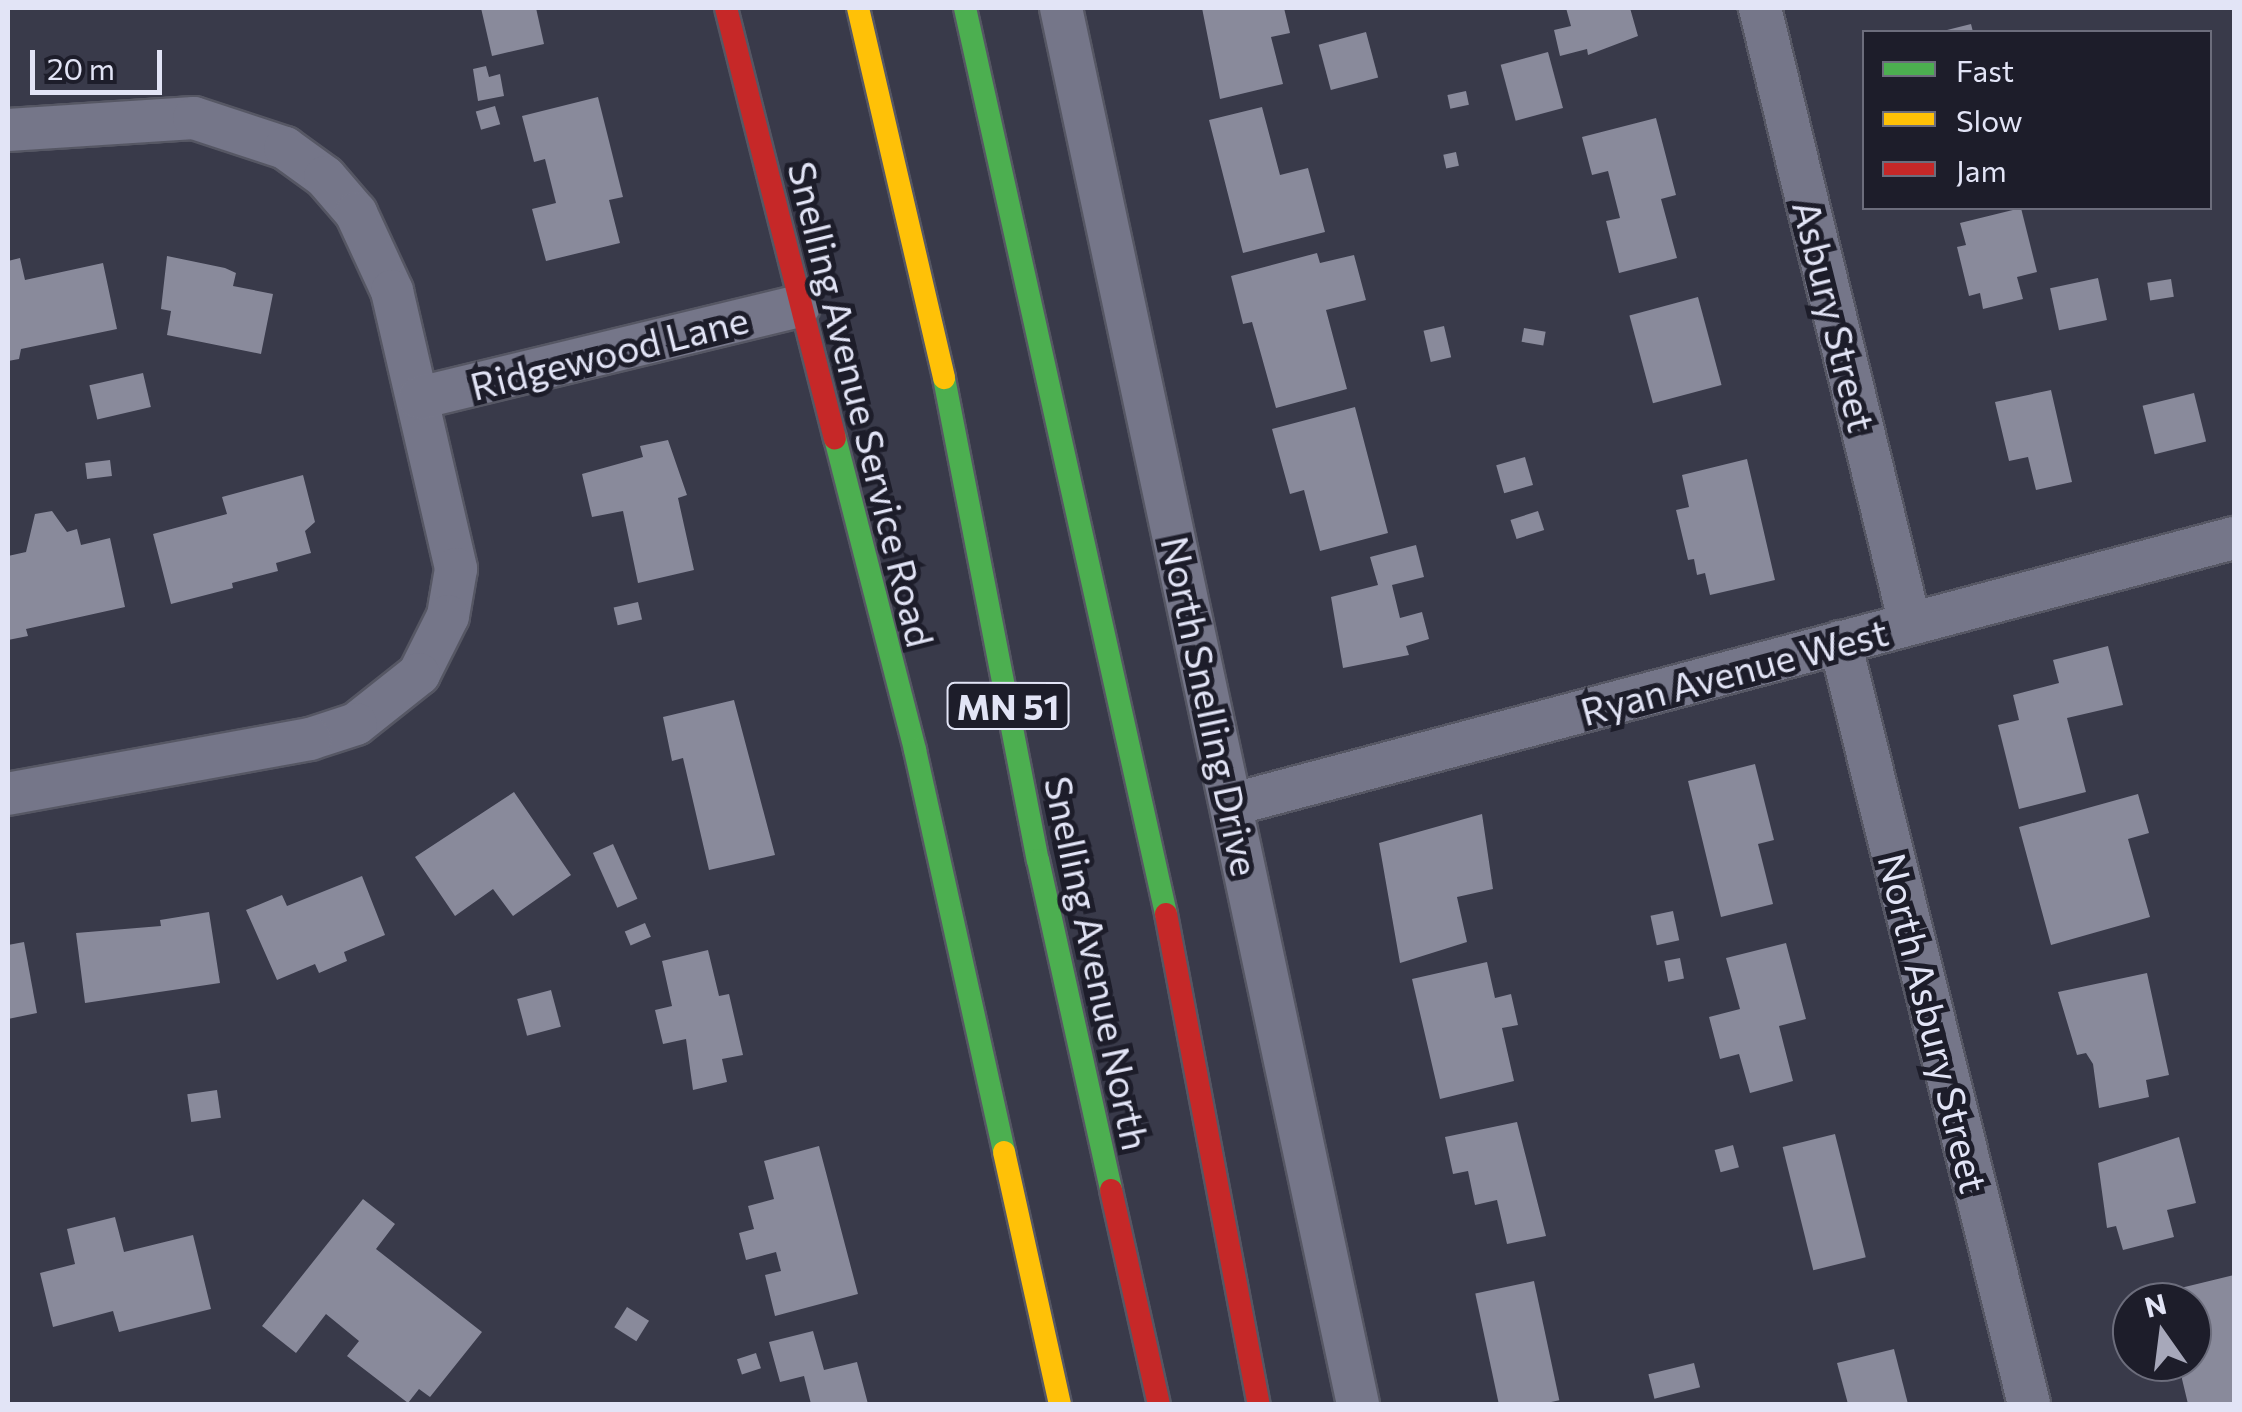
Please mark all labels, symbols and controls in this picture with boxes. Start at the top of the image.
scale bar [35,30,168,92]
legend [1862,30,2212,210]
text: 20 m [47,49,115,86]
text: Fast [1956,51,2014,88]
text: Slow [1956,101,2023,138]
text: Jam [1956,151,2007,188]
street label: Snelling Avenue Service Road [780,157,944,651]
street label: Asbury Street [1784,196,1886,436]
street label: Ridgewood Lane [465,295,753,409]
street label: North Snelling Drive [1153,532,1269,880]
street label: Ryan Avenue West [1575,608,1893,734]
road number: MN 51 [946,676,1070,736]
street label: Snelling Avenue North [1036,772,1160,1154]
street label: North Asbury Street [1870,849,1998,1197]
north arrow [2112,1282,2212,1382]
text: N [2141,1286,2170,1324]

